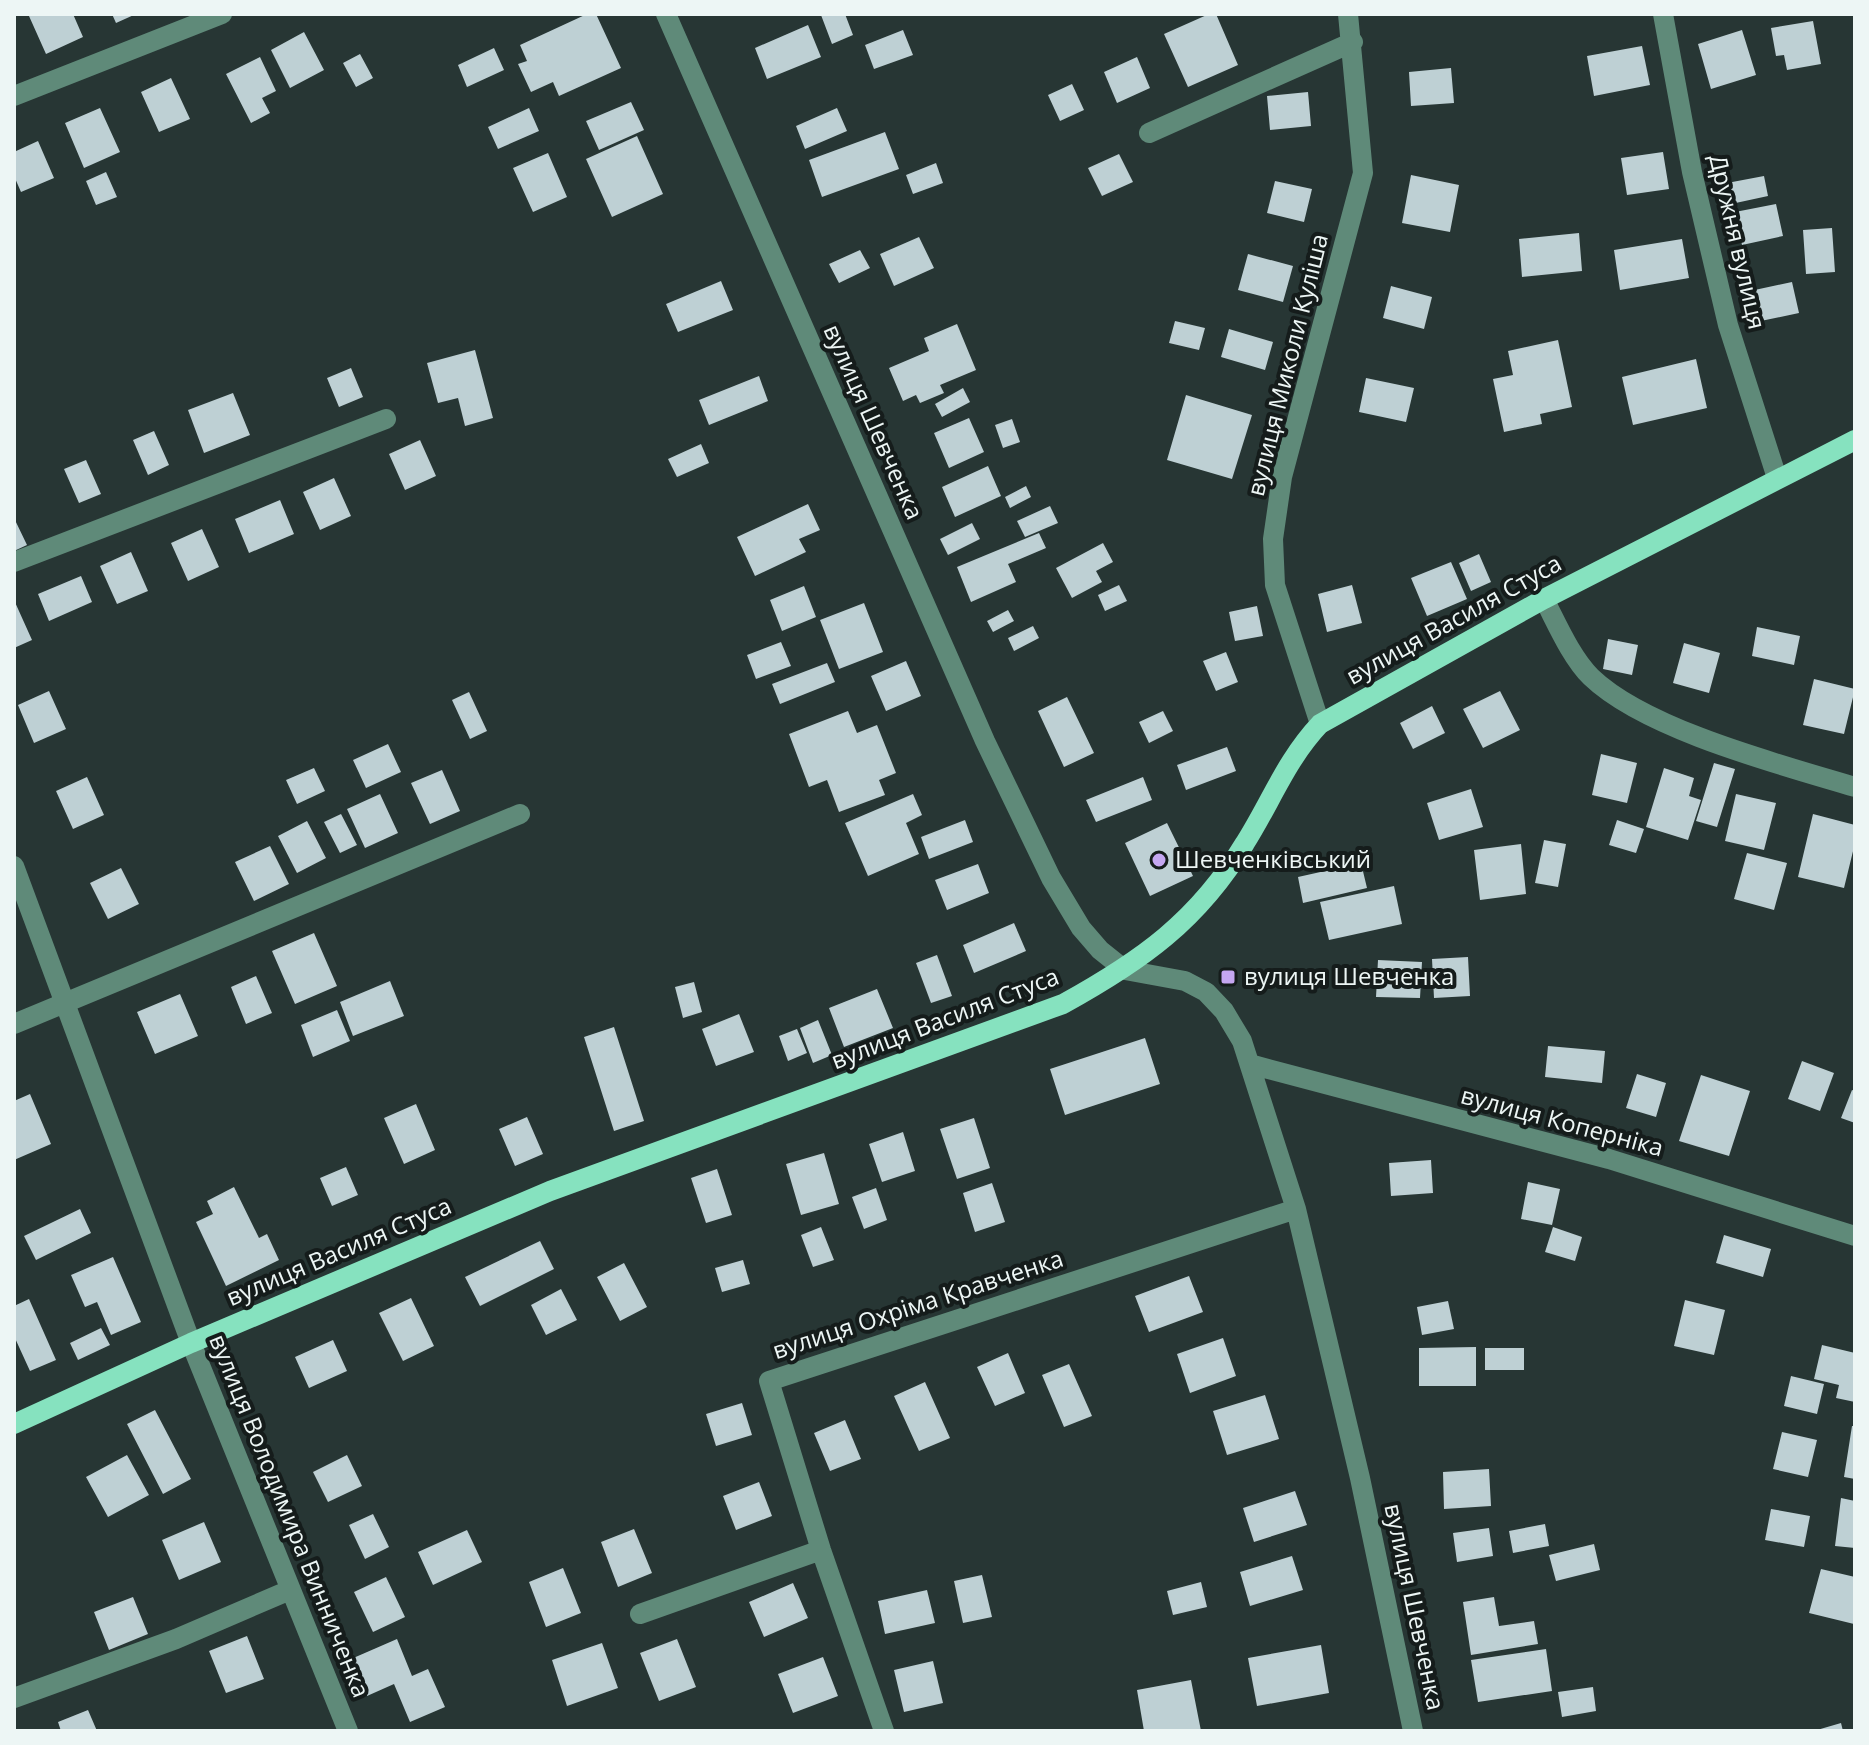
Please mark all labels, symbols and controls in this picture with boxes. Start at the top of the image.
street label: Дружня вулиця [1702,151,1775,332]
street label: вулиця Миколи Куліша [1238,230,1335,499]
street label: вулиця Шевченка [817,319,932,524]
street label: вулиця Василя Стуса [1340,546,1567,692]
place label: Шевченківський [1175,842,1371,875]
marker: Шевченківський [1150,851,1168,869]
street label: вулиця Василя Стуса [826,959,1063,1076]
place label: вулиця Шевченка [1244,959,1454,992]
marker: вулиця Шевченка [1219,968,1237,986]
street label: вулиця Коперніка [1457,1078,1667,1163]
street label: вулиця Василя Стуса [221,1188,456,1313]
street label: вулиця Охріма Кравченка [768,1241,1067,1366]
street label: вулиця Володимира Винниченка [202,1329,379,1702]
street label: вулиця Шевченка [1377,1500,1453,1713]

